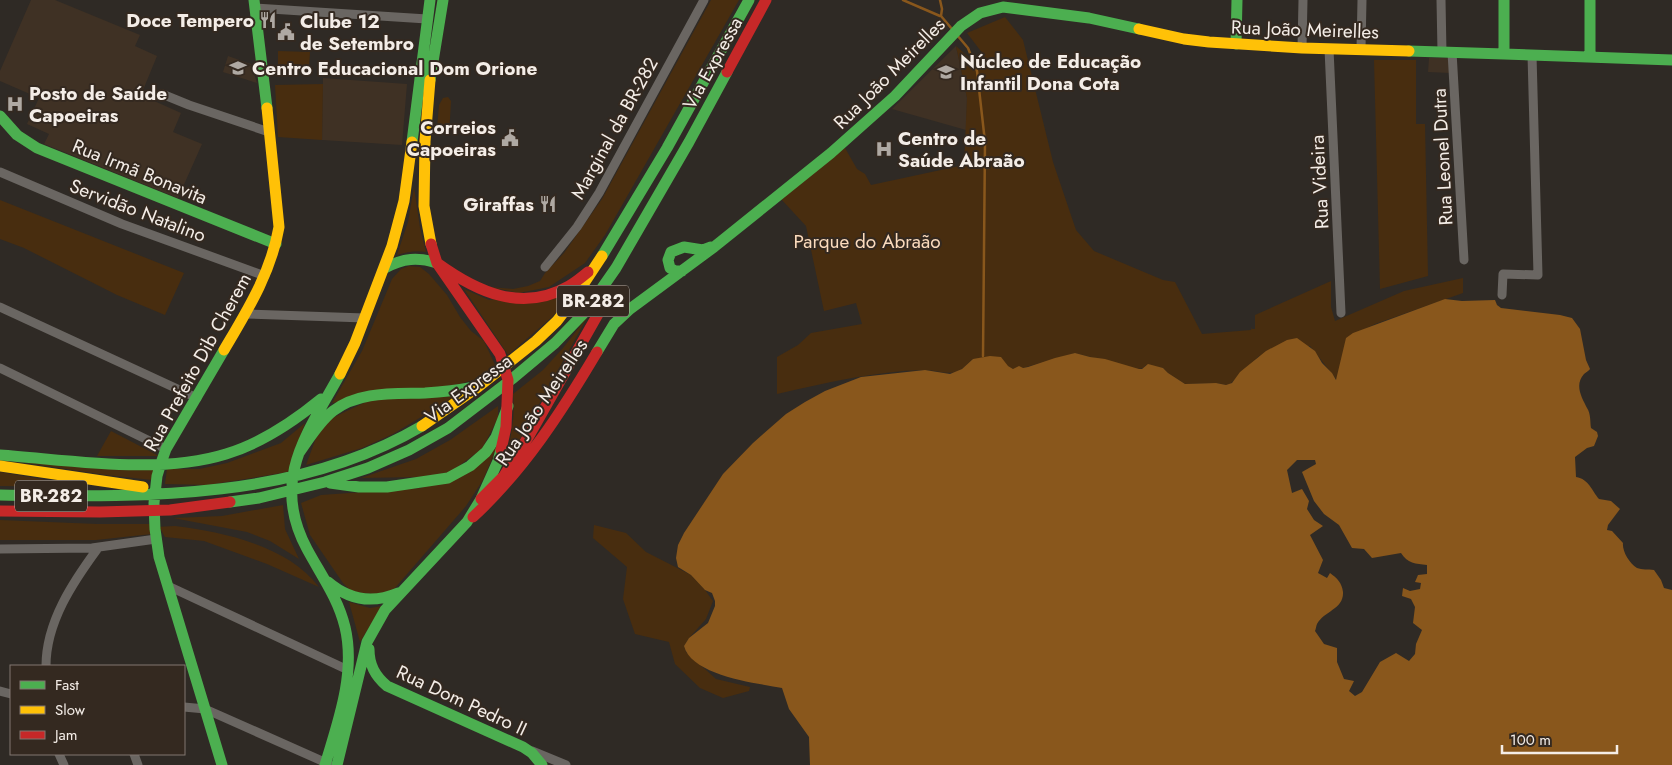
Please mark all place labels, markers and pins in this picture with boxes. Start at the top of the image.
place label: Doce Tempero [126,7,254,34]
place label: Clube 12 de Setembro [300,8,414,57]
restaurant icon: Doce Tempero [258,10,278,30]
public building icon: Clube 12 de Setembro [276,22,296,42]
place label: Núcleo de Educação Infantil Dona Cota [960,48,1141,97]
place label: Centro Educacional Dom Orione [252,55,537,82]
school or university icon: Centro Educacional Dom Orione [228,58,248,78]
school or university icon: Núcleo de Educação Infantil Dona Cota [936,62,956,82]
place label: Posto de Saúde Capoeiras [29,80,167,129]
hospital icon: Posto de Saúde Capoeiras [5,94,25,114]
place label: Correios Capoeiras [407,114,496,163]
place label: Centro de Saúde Abraão [898,125,1025,174]
public building icon: Correios Capoeiras [500,128,520,148]
hospital icon: Centro de Saúde Abraão [874,139,894,159]
place label: Giraffas [463,191,534,218]
restaurant icon: Giraffas [538,194,558,214]

